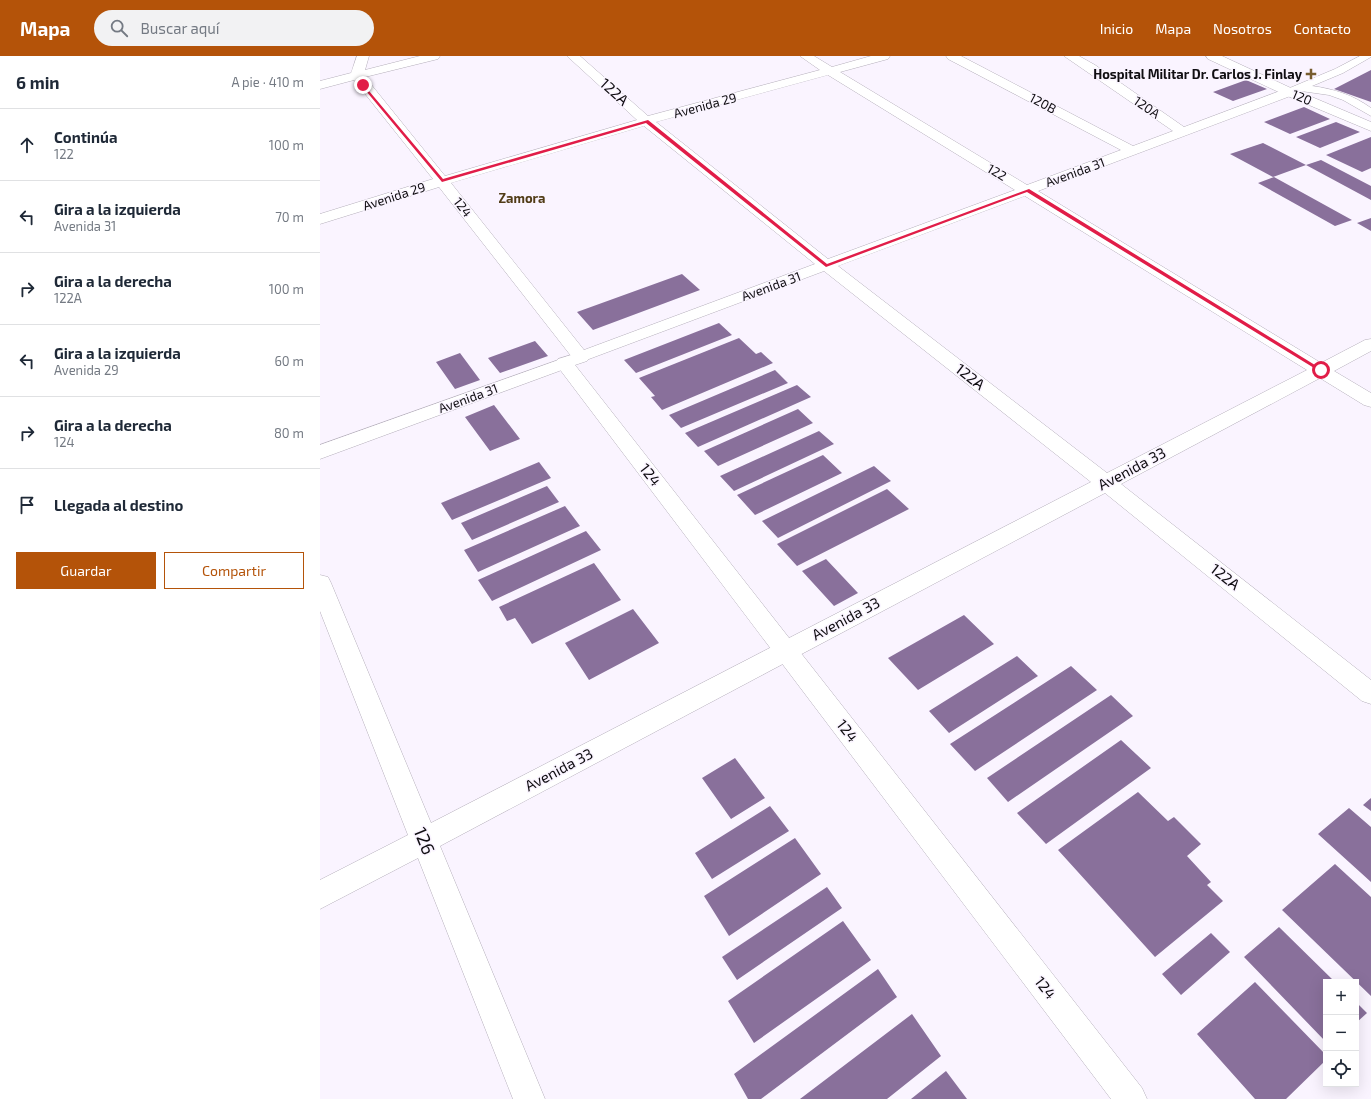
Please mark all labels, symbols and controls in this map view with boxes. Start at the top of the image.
search box [94,10,374,46]
text: Mapa [20,17,70,40]
icon: search [108,17,130,39]
text: Buscar aquí [140,19,220,37]
text: Inicio [1100,20,1133,37]
text: Mapa [1155,20,1191,37]
text: Nosotros [1213,20,1272,37]
text: Contacto [1294,20,1351,37]
place label: Hospital Militar Dr. Carlos J. Finlay [1093,66,1303,82]
marker: Hospital Militar Dr. Carlos J. Finlay [1305,68,1317,80]
text: 6 min [16,72,60,92]
text: A pie · 410 m [231,74,304,90]
street label: 122A [597,74,633,109]
route end [354,76,372,94]
street label: 120 [1290,86,1314,108]
street label: Avenida 29 [672,89,738,121]
street label: 120B [1027,89,1059,117]
street label: 120A [1131,92,1163,122]
text: Continúa [54,128,117,146]
icon: ahead [16,134,38,156]
text: 100 m [269,137,304,153]
text: 122 [54,146,74,162]
street label: Avenida 31 [1043,154,1107,190]
street label: 122 [984,160,1010,184]
street label: Avenida 29 [361,178,427,214]
district label: Zamora [498,190,546,206]
street label: 124 [450,194,476,220]
text: Gira a la izquierda [54,200,181,218]
icon: left [16,206,38,228]
text: 70 m [275,209,304,225]
text: Avenida 31 [54,218,116,234]
street label: Avenida 31 [739,268,803,304]
text: Gira a la derecha [54,272,172,290]
icon: right [16,278,38,300]
text: 100 m [269,281,304,297]
text: 122A [54,290,82,306]
text: Gira a la izquierda [54,344,181,362]
icon: left [16,350,38,372]
text: 60 m [274,353,304,369]
street label: 122A [952,359,989,394]
route start [1312,361,1330,379]
text: Avenida 29 [54,362,119,378]
street label: Avenida 31 [436,380,500,416]
text: Gira a la derecha [54,416,172,434]
icon: right [16,422,38,444]
text: 80 m [274,425,304,441]
text: 124 [54,434,74,450]
street label: Avenida 33 [1095,443,1169,493]
street label: 124 [636,460,665,489]
icon: arrive [16,494,38,516]
text: Llegada al destino [54,496,183,514]
button: Guardar [16,552,156,589]
button: Compartir [164,552,304,589]
street label: 122A [1207,559,1244,594]
street label: Avenida 33 [809,593,883,643]
street label: 124 [833,716,862,745]
street label: Avenida 33 [522,744,596,794]
street label: 126 [410,824,440,858]
street label: 124 [1031,973,1060,1002]
map controls [1323,979,1359,1087]
button: + [1323,979,1359,1015]
button: − [1323,1015,1359,1051]
button: locate [1323,1051,1359,1087]

